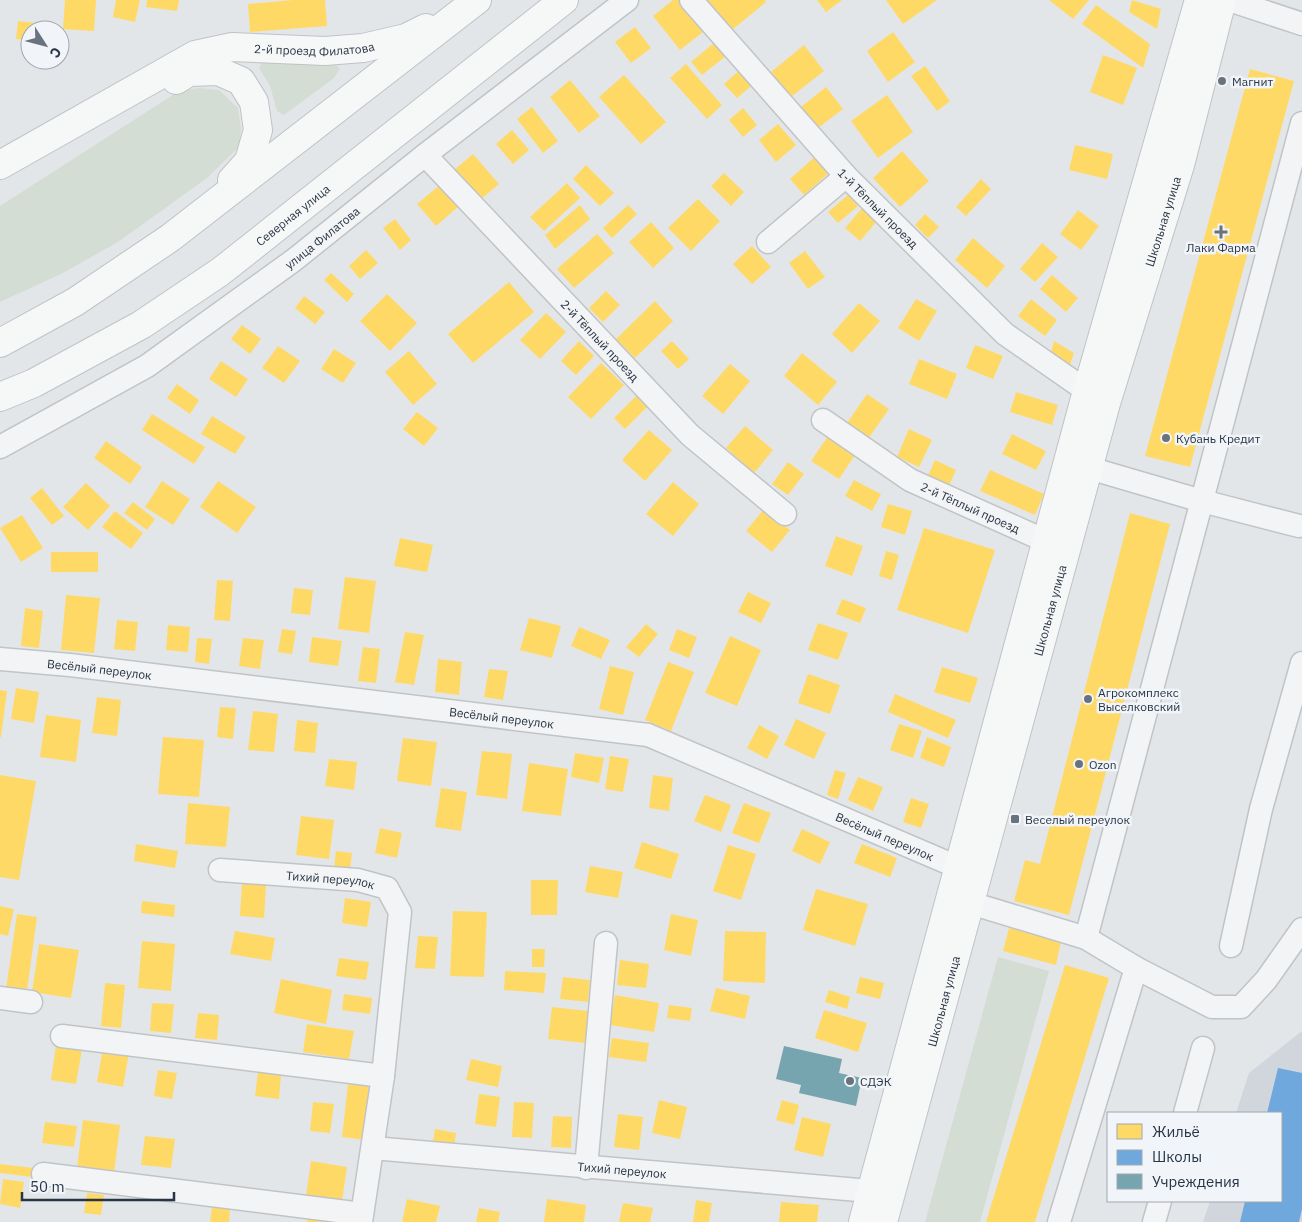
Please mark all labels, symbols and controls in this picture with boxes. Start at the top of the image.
north arrow [20,20,70,70]
street label: 2-й проезд Филатова [254,38,376,59]
text: С [46,44,65,62]
place label: Магнит [1232,74,1273,89]
marker: Магнит [1216,75,1228,87]
street label: 1-й Тёплый проезд [835,165,922,251]
street label: Школьная улица [1141,174,1184,268]
street label: Северная улица [252,180,333,249]
street label: улица Филатова [282,203,363,272]
marker: Лаки Фарма [1215,226,1227,238]
place label: Лаки Фарма [1186,240,1256,255]
street label: 2-й Тёплый проезд [558,296,643,384]
place label: Кубань Кредит [1176,431,1261,446]
marker: Кубань Кредит [1160,432,1172,444]
street label: 2-й Тёплый проезд [919,478,1022,536]
street label: Школьная улица [1030,563,1069,657]
street label: Весёлый переулок [47,656,153,682]
place label: Агрокомплекс Выселковский [1098,685,1180,714]
marker: Агрокомплекс Выселковский [1082,693,1094,705]
street label: Весёлый переулок [448,703,555,731]
place label: Ozon [1089,757,1116,772]
marker: Ozon [1073,758,1085,770]
street label: Весёлый переулок [834,808,937,864]
place label: Веселый переулок [1025,812,1131,827]
marker: Веселый переулок [1009,813,1021,825]
street label: Тихий переулок [286,867,377,892]
street label: Школьная улица [924,953,963,1048]
place label: СДЭК [860,1074,892,1089]
marker: СДЭК [844,1075,856,1087]
legend [1107,1112,1282,1202]
text: Жильё [1152,1122,1200,1141]
text: Школы [1152,1147,1202,1166]
street label: Тихий переулок [577,1158,668,1181]
scale bar [22,1170,175,1202]
text: Учреждения [1152,1172,1240,1191]
text: 50 m [30,1177,65,1196]

